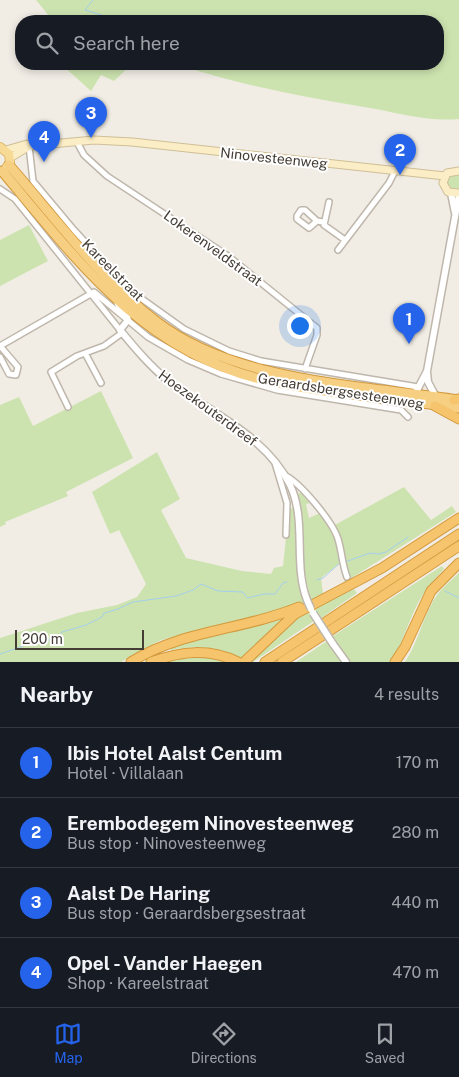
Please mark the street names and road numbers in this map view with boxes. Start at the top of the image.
street label: Ninovesteenweg [219,144,329,172]
street label: Lokerenveldstraat [161,207,265,289]
street label: Kareelstraat [79,236,147,304]
street label: Hoezekouterdreef [156,367,261,449]
street label: Geraardsbergsesteenweg [257,370,425,412]

